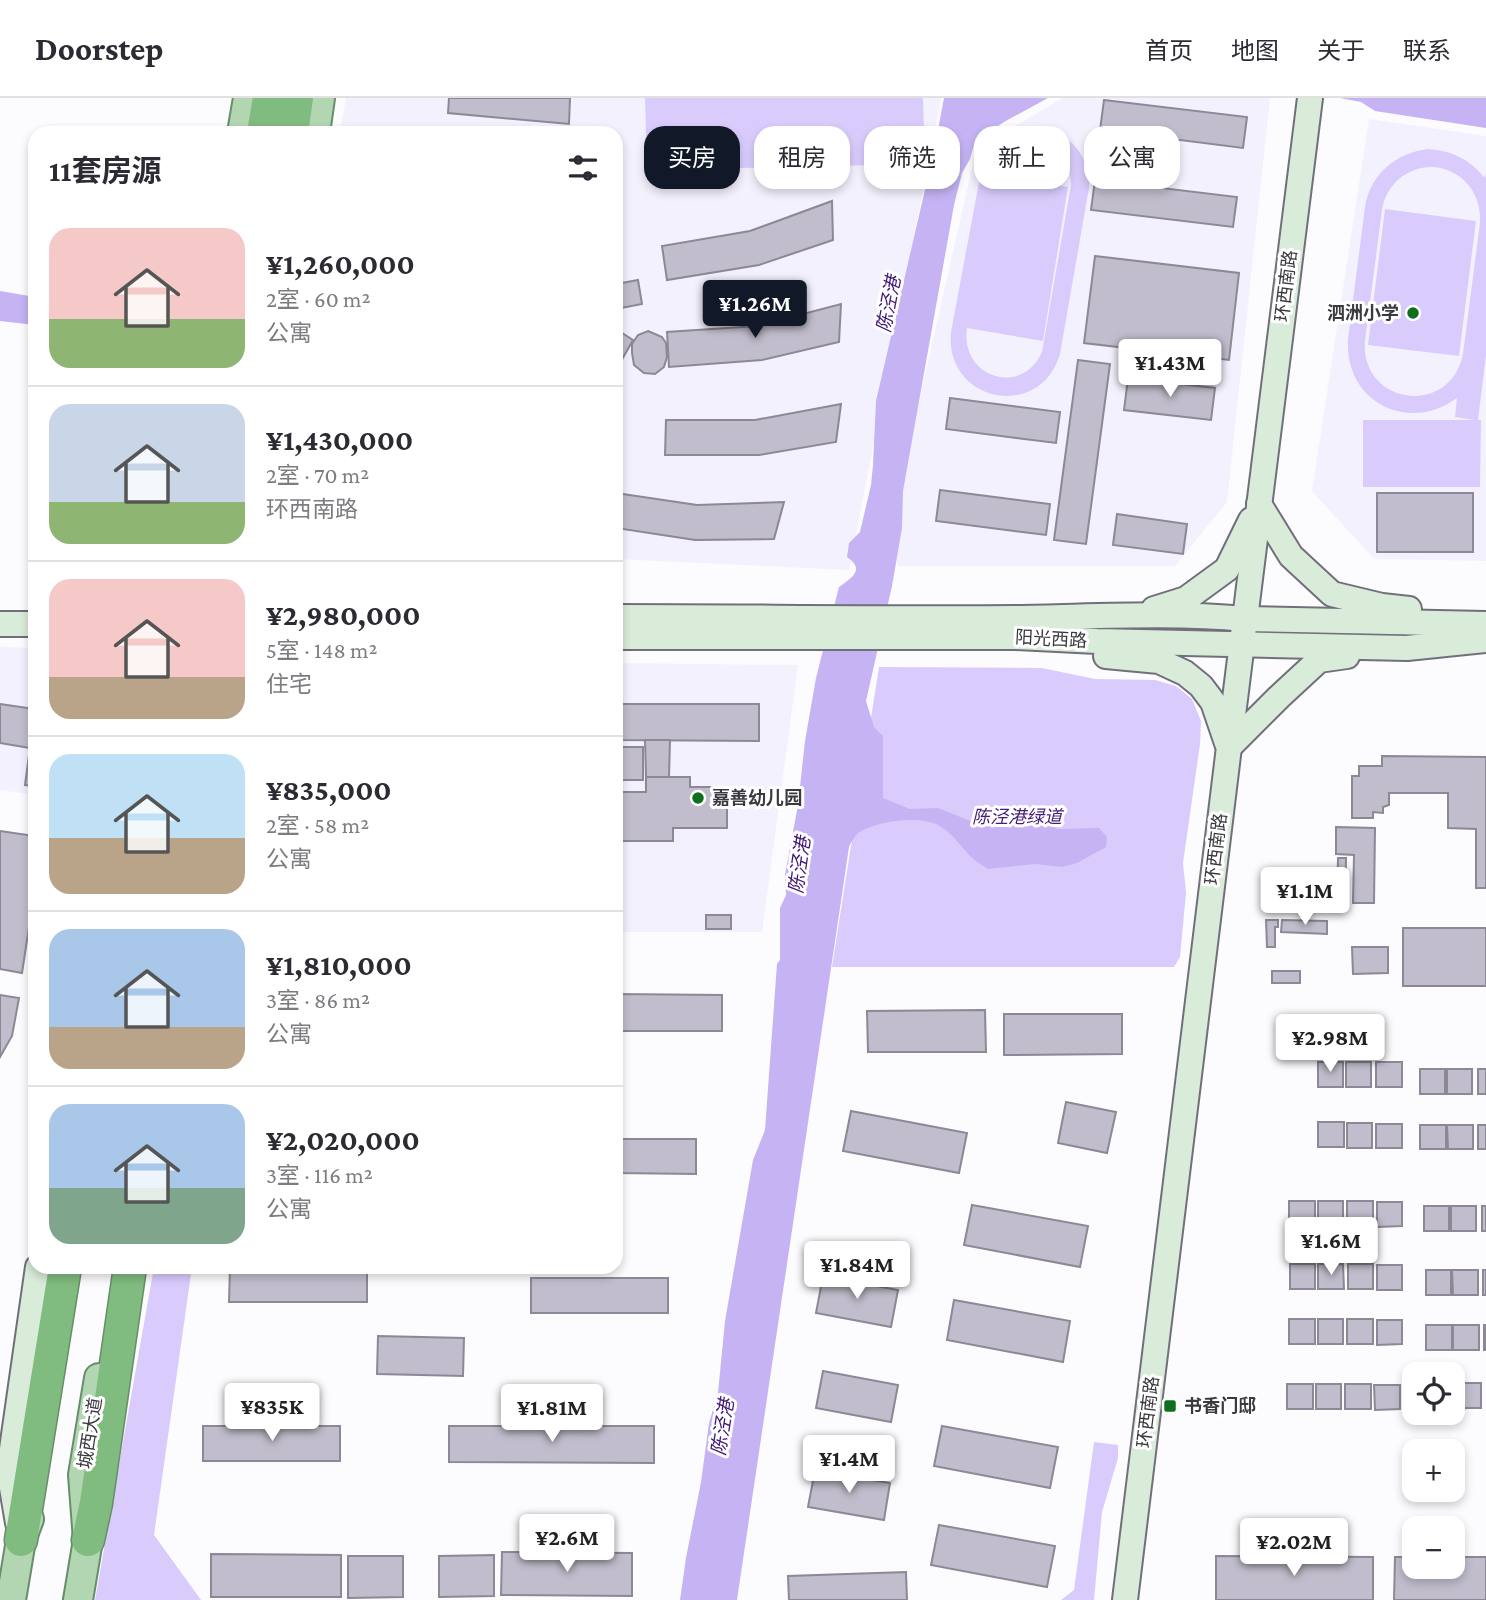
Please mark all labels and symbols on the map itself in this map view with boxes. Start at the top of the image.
street label: 环西南路 [1272,249,1300,323]
water label: 陈泾港 [873,271,905,334]
pin: ¥1.26M [698,280,812,340]
place label: 泗洲小学 [1327,303,1399,323]
marker: 泗洲小学 [1405,305,1421,321]
pin: ¥1.43M [1113,340,1227,399]
street label: 阳光西路 [1015,627,1087,651]
place label: 嘉善幼儿园 [712,788,802,808]
marker: 嘉善幼儿园 [690,790,706,806]
park label: 陈泾港绿道 [972,807,1065,827]
street label: 环西南路 [1202,812,1230,886]
water label: 陈泾港 [785,832,814,895]
pin: ¥1.1M [1256,868,1354,927]
pin: ¥2.98M [1273,1014,1387,1074]
pin: ¥1.6M [1282,1218,1380,1277]
pin: ¥1.84M [800,1242,914,1301]
street label: 环西南路 [1134,1375,1162,1449]
pin: ¥835K [223,1384,321,1443]
pin: ¥1.81M [495,1384,609,1444]
water label: 陈泾港 [708,1394,738,1457]
street label: 城西大道 [74,1396,106,1470]
place label: 书香门邸 [1184,1396,1256,1416]
marker: 书香门邸 [1162,1398,1178,1414]
pin: ¥1.4M [800,1436,898,1495]
pin: ¥2.6M [518,1514,616,1574]
pin: ¥2.02M [1237,1518,1351,1578]

